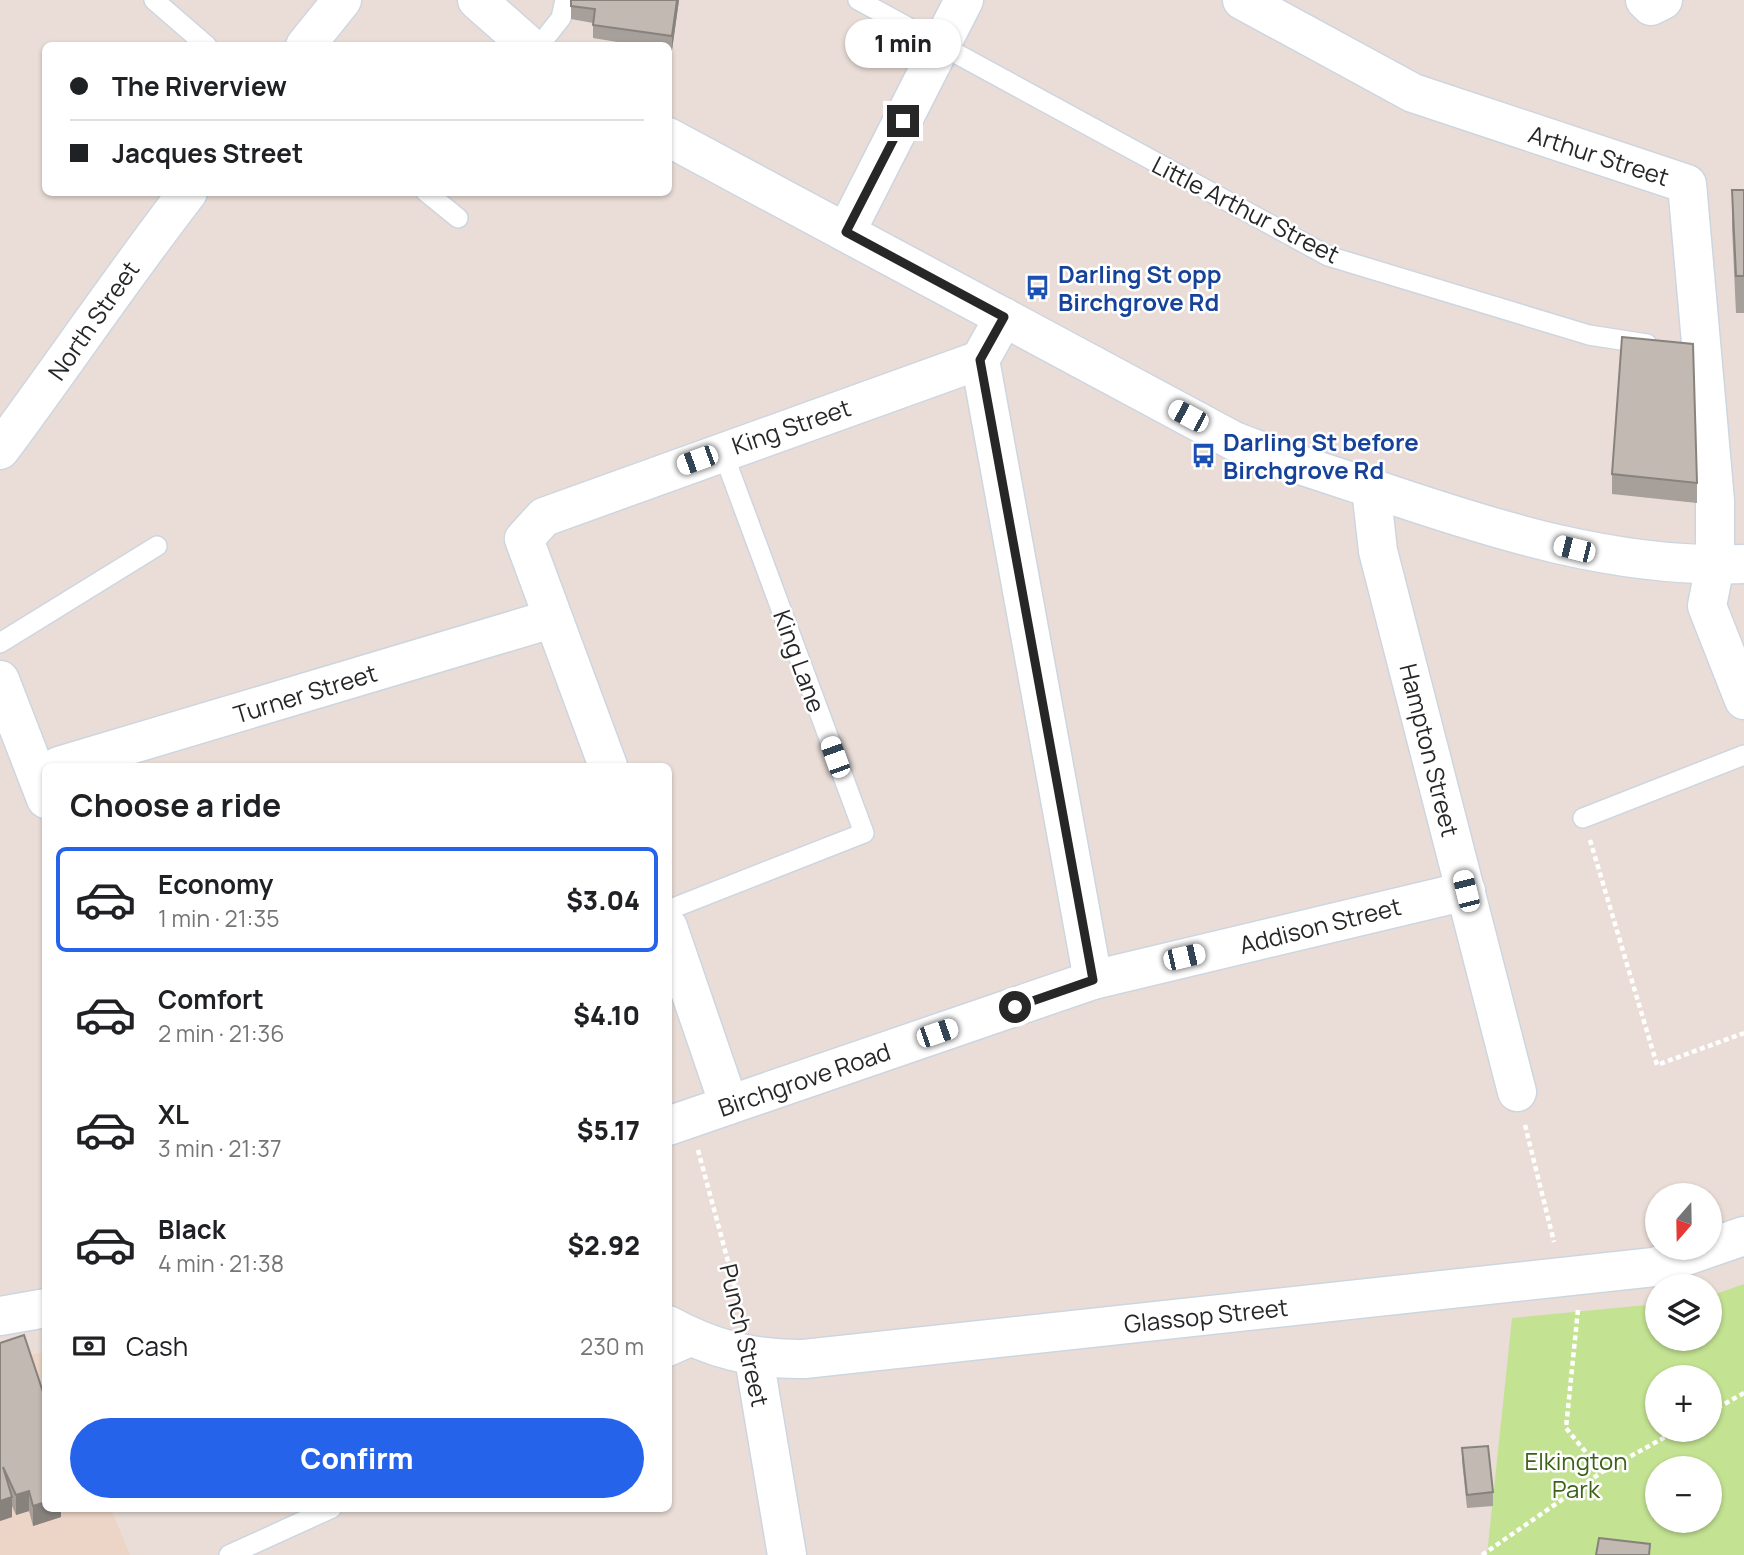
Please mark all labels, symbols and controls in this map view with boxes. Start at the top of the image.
callout: 1 min [845,19,961,68]
text: 1 min [874,27,932,59]
text: The Riverview [112,68,287,104]
route end [887,105,919,137]
street label: Arthur Street [1525,117,1673,193]
text: Jacques Street [112,135,303,171]
street label: Little Arthur Street [1147,148,1345,270]
street label: North Street [40,254,146,386]
place label: Darling St opp Birchgrove Rd [1058,257,1222,318]
bus stop icon: Darling St opp Birchgrove Rd [1024,273,1052,301]
street label: King Street [727,390,855,462]
car [1165,397,1212,435]
place label: Darling St before Birchgrove Rd [1223,425,1419,486]
bus stop icon: Darling St before Birchgrove Rd [1189,441,1217,469]
car [674,443,721,477]
car [1552,534,1597,564]
street label: King Lane [766,605,834,717]
street label: Turner Street [229,656,381,730]
street label: Hampton Street [1393,660,1467,840]
car [818,734,853,780]
text: Choose a ride [70,783,281,827]
text: Economy [158,866,273,902]
icon: car [74,868,137,931]
car [1451,868,1482,914]
text: $3.04 [566,882,640,918]
street label: Addison Street [1236,889,1404,961]
text: 1 min · 21:35 [158,902,279,934]
car [1162,942,1207,972]
text: Comfort [158,981,264,1017]
icon: car [74,983,137,1046]
route start [999,991,1031,1023]
text: $4.10 [573,997,640,1033]
car [914,1016,961,1050]
text: 2 min · 21:36 [158,1017,285,1049]
street label: Birchgrove Road [714,1034,894,1124]
text: XL [158,1096,189,1132]
icon: car [74,1098,137,1161]
text: $5.17 [577,1112,640,1148]
text: 3 min · 21:37 [158,1132,282,1164]
north arrow [1645,1183,1722,1260]
map controls [1645,1183,1722,1533]
text: Black [158,1211,226,1247]
icon: car [74,1213,137,1276]
text: $2.92 [567,1227,640,1263]
text: 4 min · 21:38 [158,1247,284,1279]
street label: Punch Street [713,1260,777,1410]
button: layers [1645,1274,1722,1351]
street label: Glassop Street [1122,1290,1290,1340]
icon: cash [70,1327,108,1365]
text: Cash [126,1328,188,1364]
text: 230 m [580,1330,644,1362]
button: + [1645,1365,1722,1442]
button: Confirm [70,1418,644,1498]
park label: Elkington Park [1525,1444,1627,1505]
button: − [1645,1456,1722,1533]

